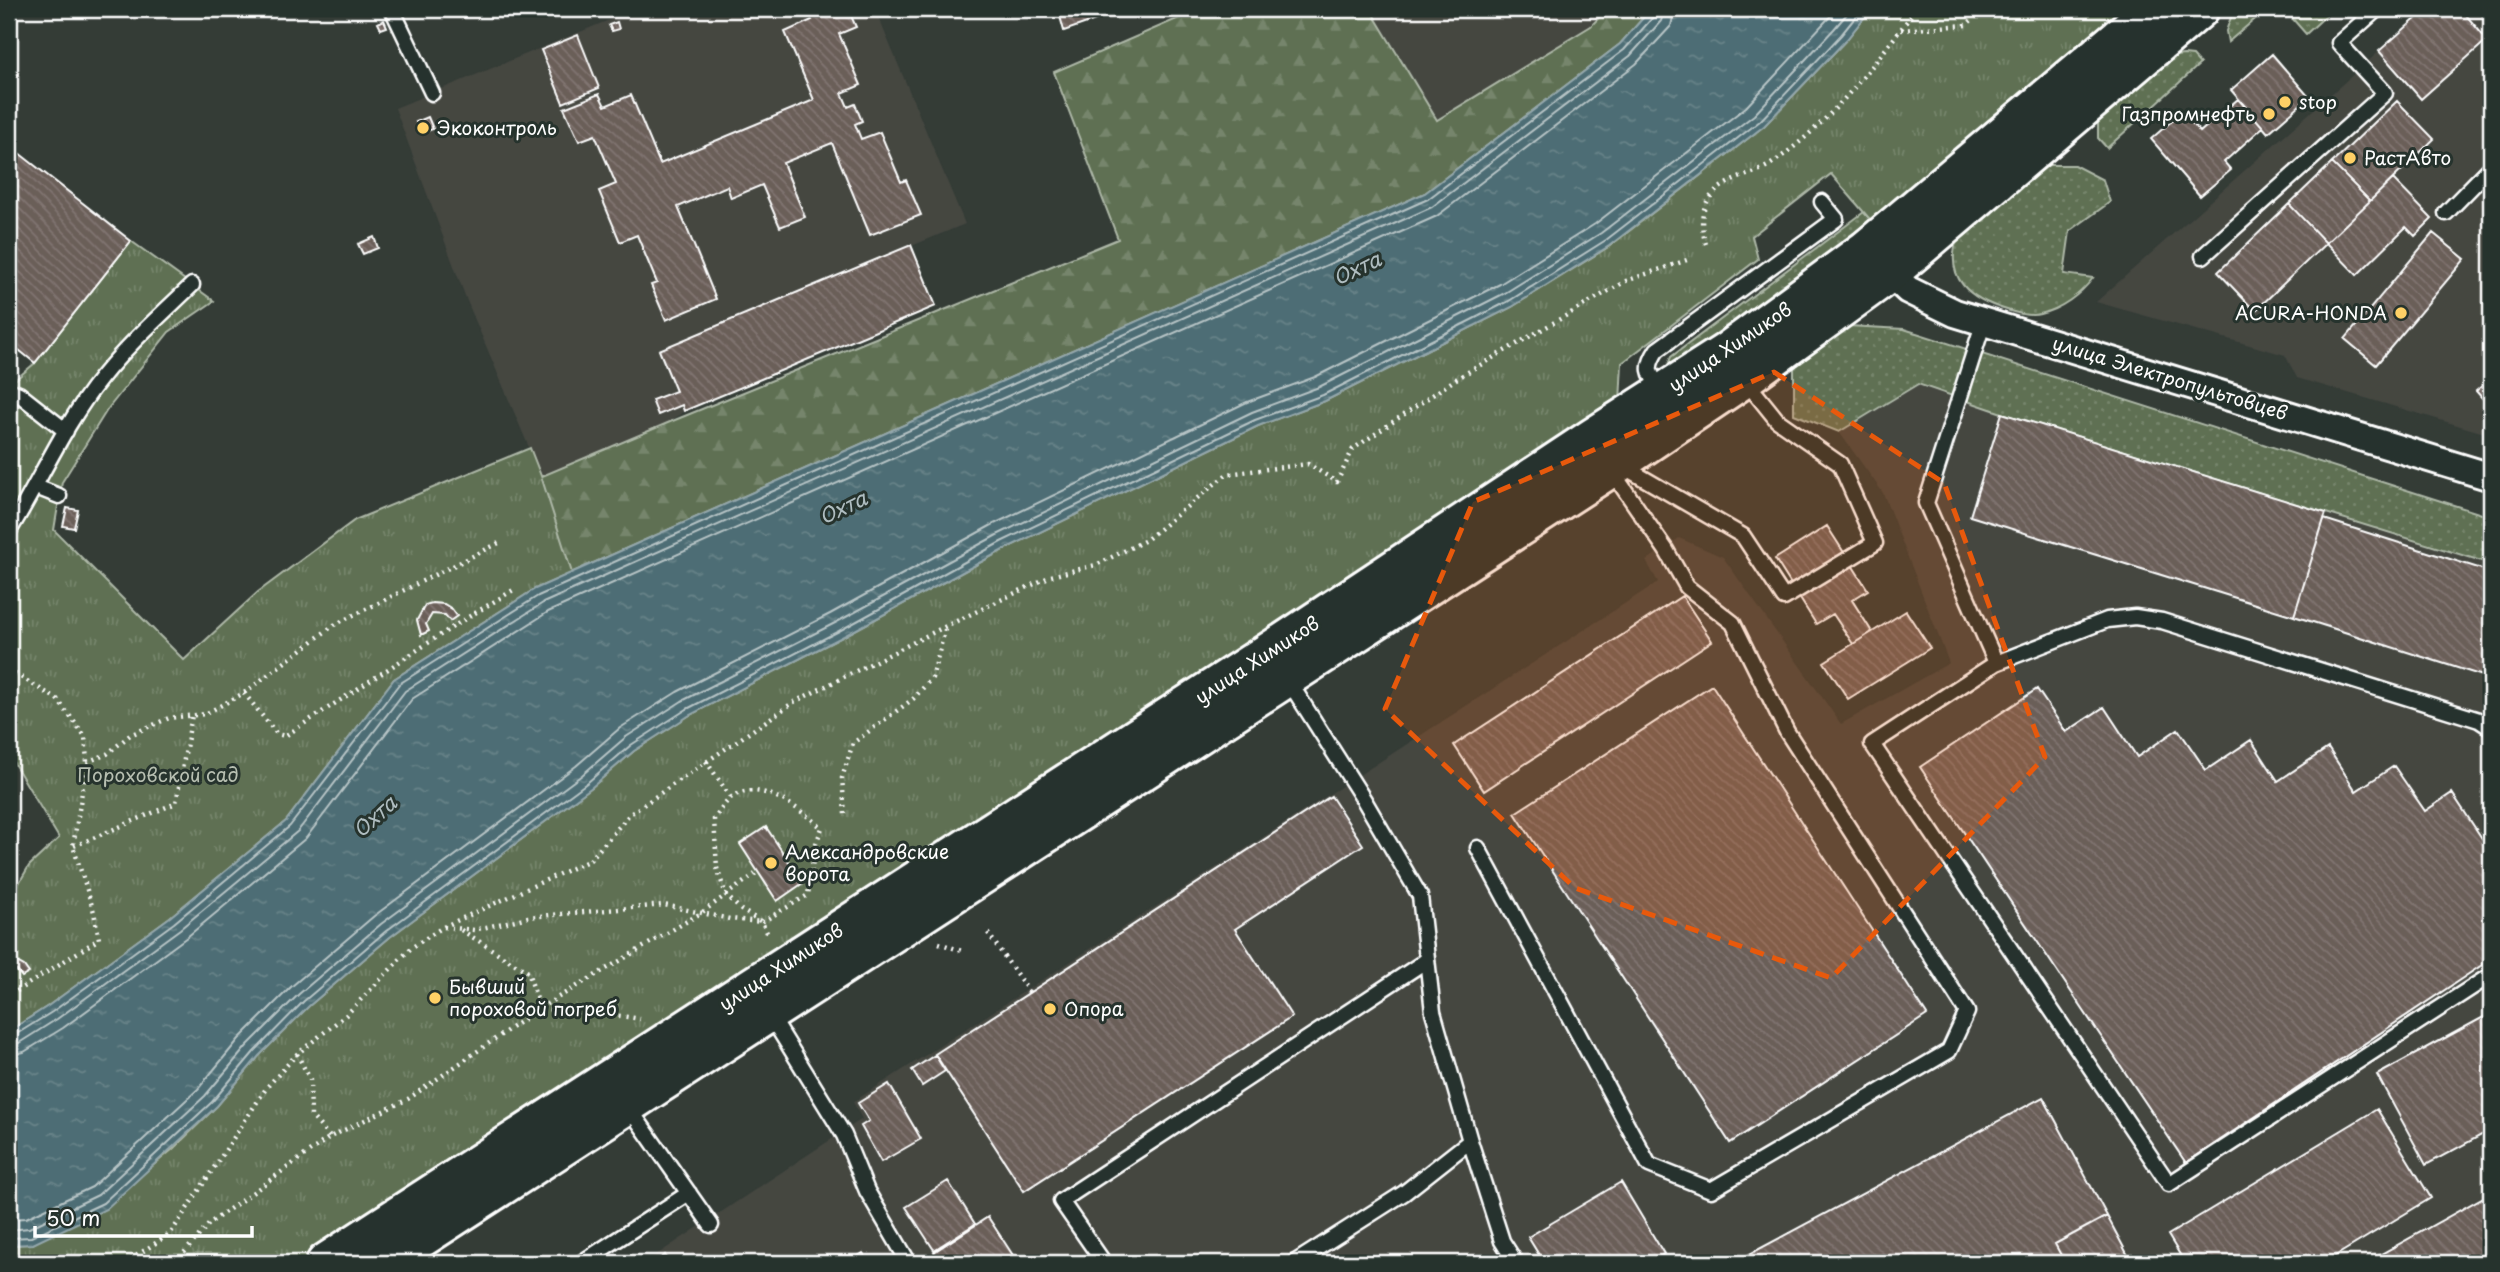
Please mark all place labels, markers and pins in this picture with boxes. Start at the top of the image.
place label: stop [2299,87,2337,115]
marker: stop [2277,94,2293,110]
place label: Газпромнефть [2121,99,2255,127]
marker: Газпромнефть [2261,106,2277,122]
place label: Экоконтроль [437,113,557,141]
marker: Экоконтроль [415,120,431,136]
place label: РастАвто [2364,143,2451,171]
marker: РастАвто [2342,150,2358,166]
place label: ACURA-HONDA [2235,298,2387,326]
marker: ACURA-HONDA [2393,305,2409,321]
place label: Александровские ворота [785,837,949,887]
marker: Александровские ворота [763,855,779,871]
place label: Бывший пороховой погреб [449,972,617,1022]
marker: Бывший пороховой погреб [427,990,443,1006]
place label: Опора [1064,994,1124,1022]
marker: Опора [1042,1001,1058,1017]

